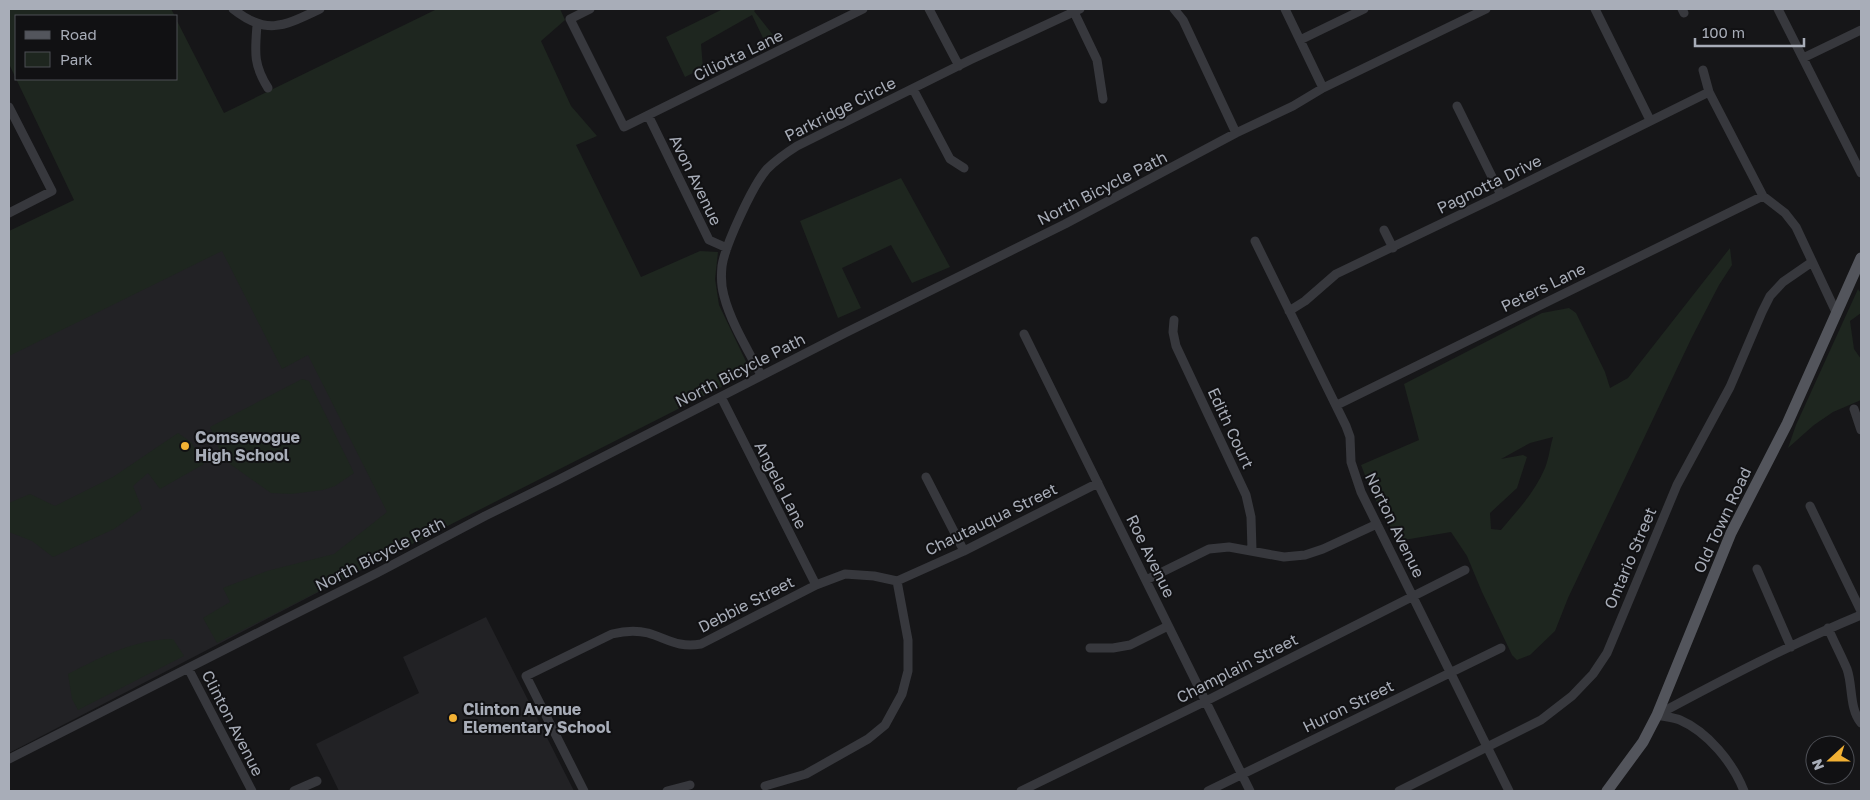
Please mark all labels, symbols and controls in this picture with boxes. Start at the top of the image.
legend [15,15,178,80]
scale bar [1695,15,1804,47]
text: 100 m [1702,23,1745,41]
text: Road [60,25,97,43]
street label: Ciliotta Lane [690,25,786,85]
text: Park [60,50,93,68]
street label: Parkridge Circle [781,72,899,146]
street label: Avon Avenue [665,131,727,229]
street label: North Bicycle Path [1034,147,1170,229]
street label: Pagnotta Drive [1433,150,1545,218]
street label: Peters Lane [1498,258,1588,316]
street label: North Bicycle Path [672,329,808,411]
street label: Edith Court [1204,384,1258,472]
place label: Comsewogue High School [195,427,300,465]
street label: Angela Lane [750,438,812,532]
marker: Comsewogue High School [179,440,191,452]
street label: Old Town Road [1689,464,1755,576]
street label: Norton Avenue [1361,469,1429,581]
street label: Chautauqua Street [922,478,1060,560]
street label: Ontario Street [1600,504,1660,612]
street label: Roe Avenue [1122,511,1180,601]
street label: North Bicycle Path [312,513,448,595]
street label: Debbie Street [695,571,797,637]
street label: Champlain Street [1173,629,1301,707]
street label: Clinton Avenue [198,667,268,779]
street label: Huron Street [1299,675,1397,737]
place label: Clinton Avenue Elementary School [463,699,612,737]
marker: Clinton Avenue Elementary School [447,712,459,724]
north arrow [1805,735,1855,785]
text: N [1808,757,1827,773]

